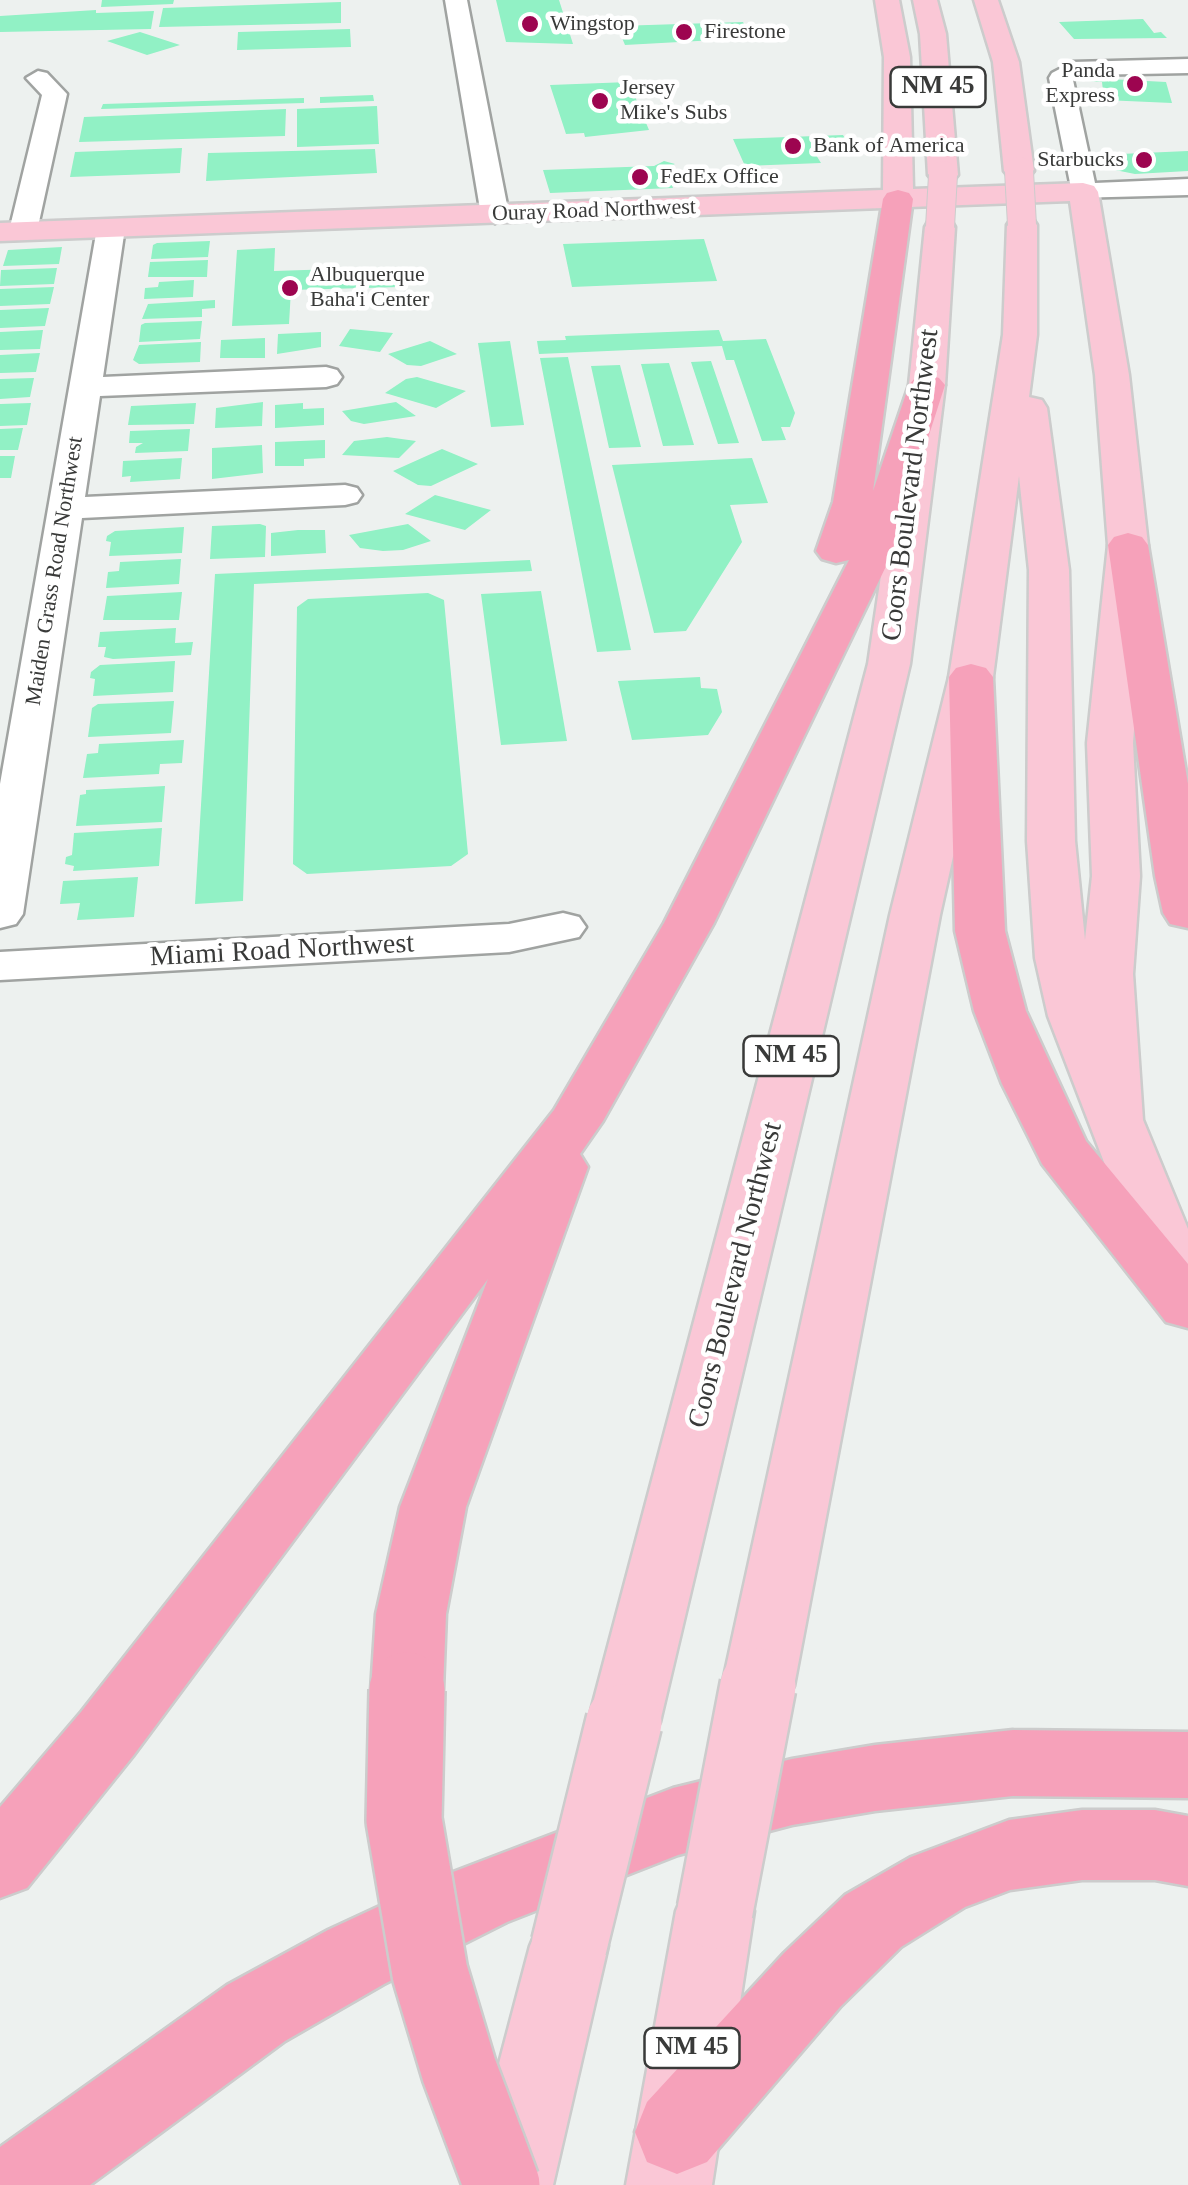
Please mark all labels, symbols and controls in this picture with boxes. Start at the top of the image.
place label: Wingstop [550,11,635,37]
marker: Wingstop [519,13,541,35]
place label: Firestone [704,19,786,45]
marker: Firestone [673,21,695,43]
place label: Panda Express [1045,58,1115,110]
road number: NM 45 [890,67,986,107]
marker: Panda Express [1124,73,1146,95]
place label: Jersey Mike's Subs [620,75,727,126]
marker: Jersey Mike's Subs [589,90,611,112]
place label: Bank of America [813,133,964,159]
marker: Bank of America [782,135,804,157]
place label: Starbucks [1037,147,1124,173]
marker: Starbucks [1133,149,1155,171]
place label: FedEx Office [660,164,779,190]
marker: FedEx Office [629,166,651,188]
street label: Ouray Road Northwest [492,194,696,228]
place label: Albuquerque Baha'i Center [310,262,429,314]
marker: Albuquerque Baha'i Center [279,277,301,299]
street label: Coors Boulevard Northwest [875,327,947,643]
street label: Maiden Grass Road Northwest [21,435,89,707]
street label: Miami Road Northwest [149,927,415,975]
road number: NM 45 [744,1036,838,1076]
street label: Coors Boulevard Northwest [682,1119,790,1431]
road number: NM 45 [644,2028,740,2068]

